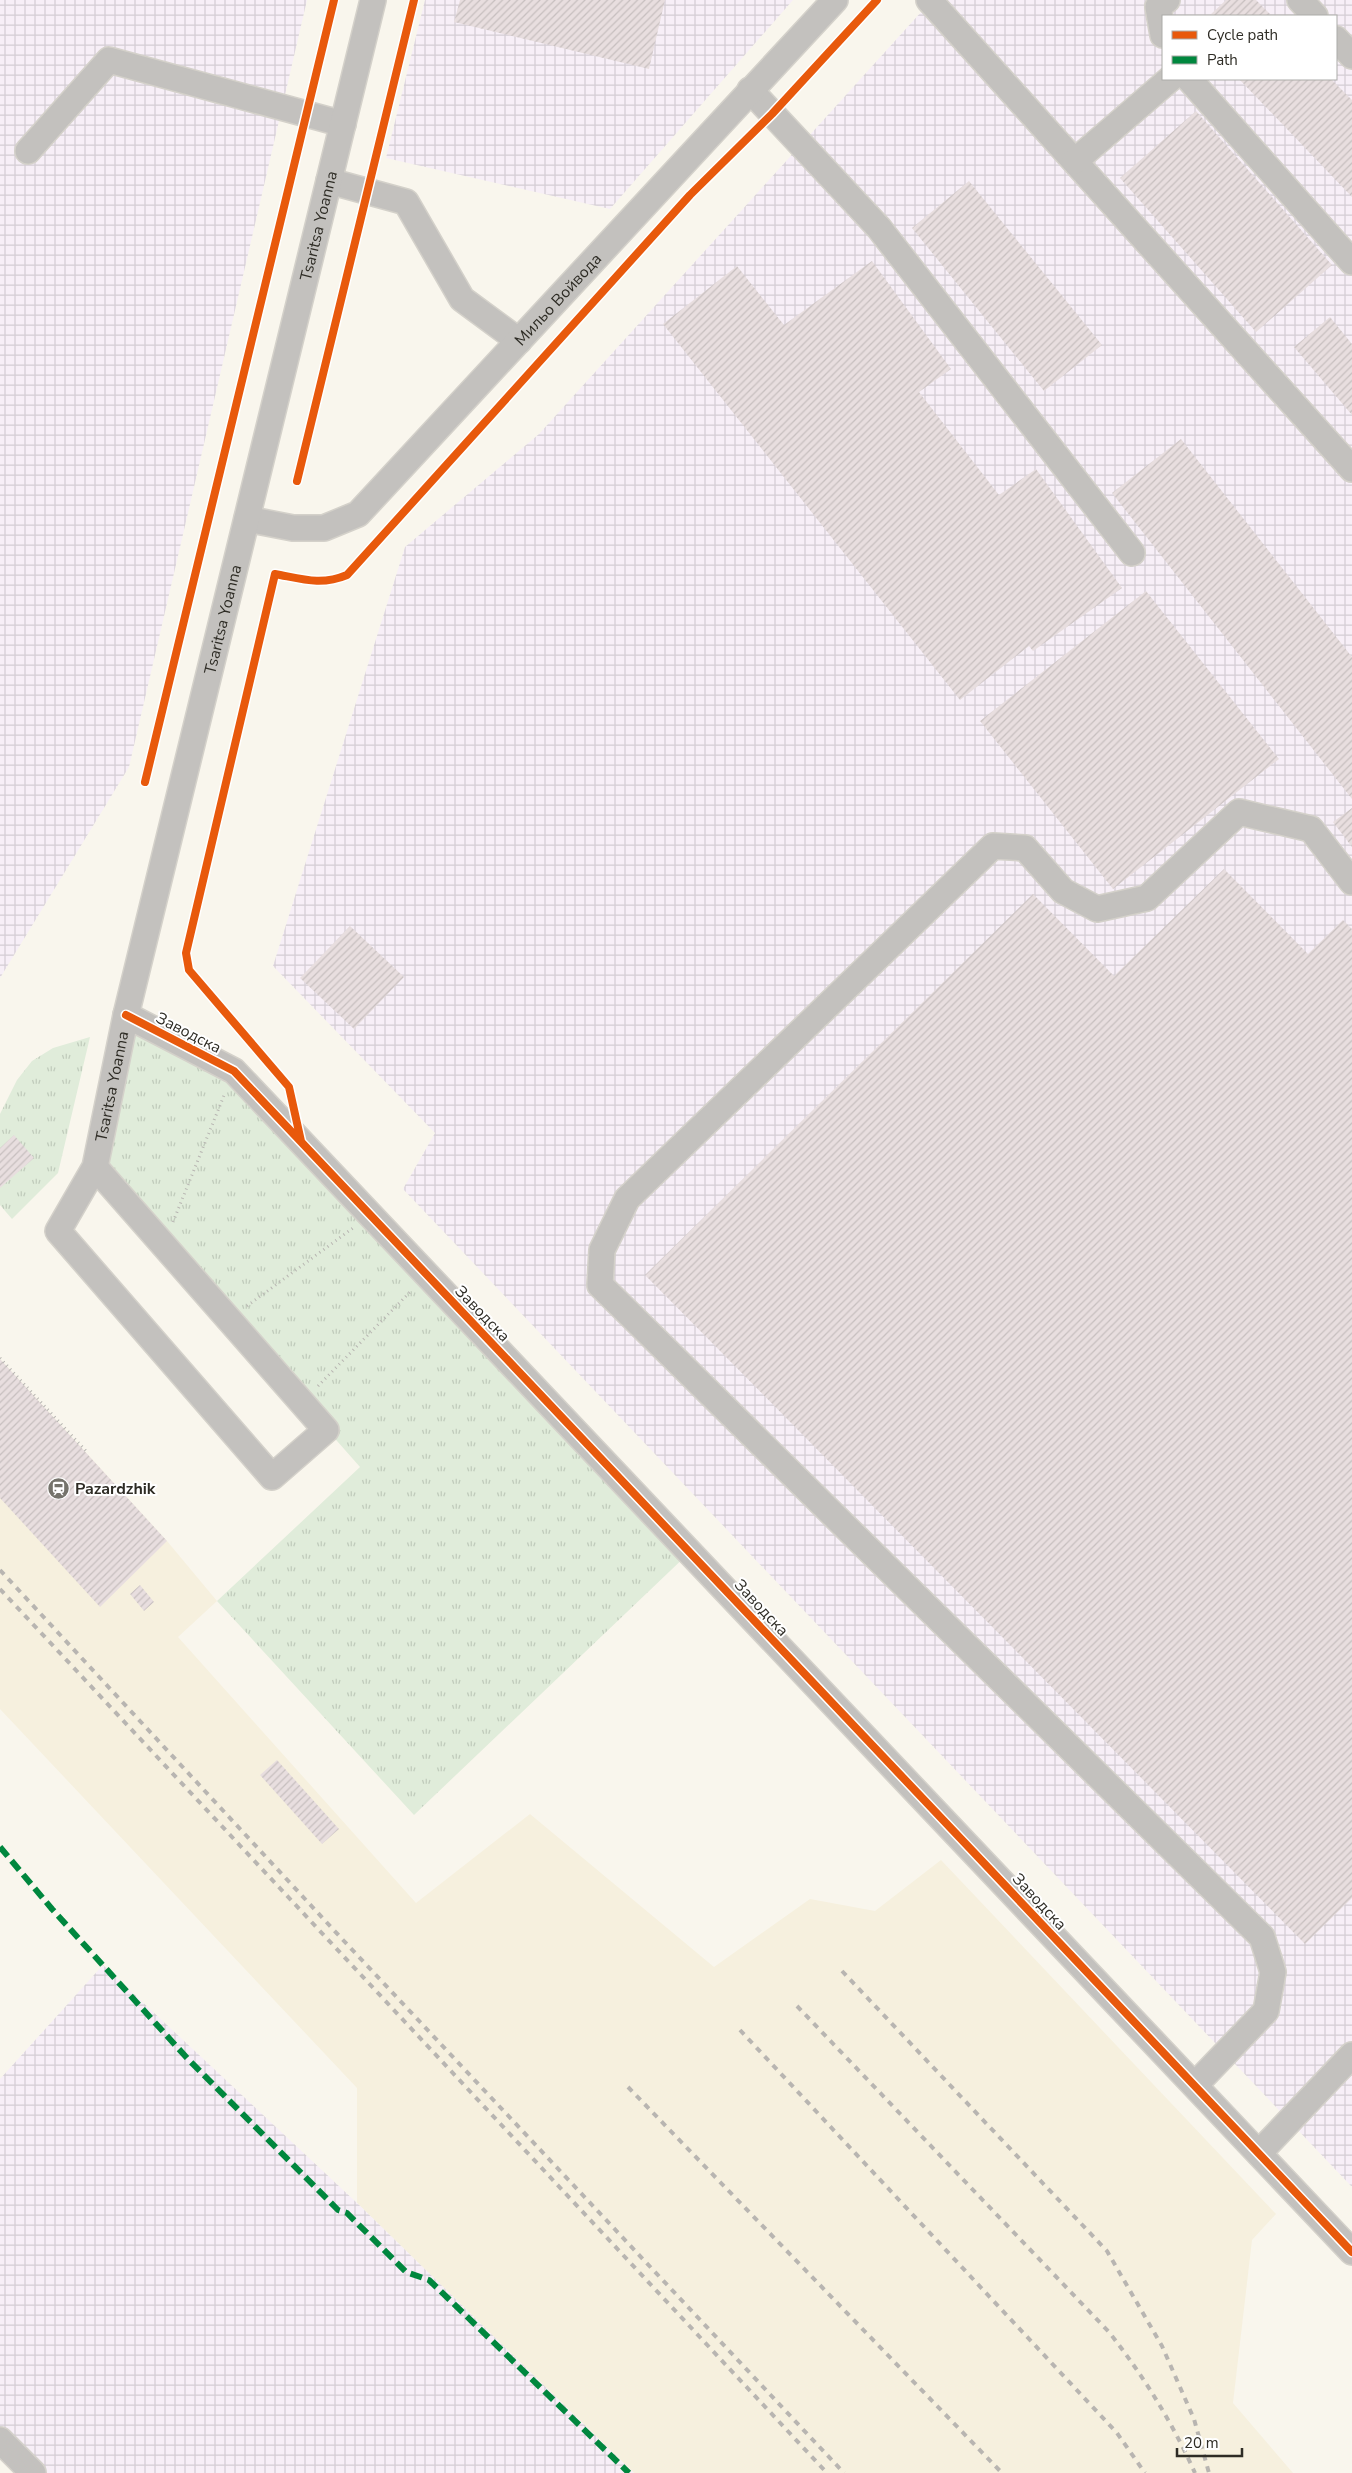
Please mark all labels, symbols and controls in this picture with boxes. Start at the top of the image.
legend [1162,15,1337,80]
text: Cycle path [1207,25,1278,45]
text: Path [1207,50,1238,70]
street label: Tsaritsa Yoanna [295,169,343,283]
street label: Мильо Войвода [510,248,607,351]
street label: Tsaritsa Yoanna [199,562,247,677]
street label: Заводска [152,1007,225,1059]
street label: Tsaritsa Yoanna [90,1029,134,1144]
street label: Заводска [450,1281,515,1347]
station icon: Pazardzhik [47,1476,71,1500]
place label: Pazardzhik [75,1478,156,1500]
street label: Заводска [729,1574,793,1641]
street label: Заводска [1007,1868,1071,1935]
scale bar [1177,2426,1242,2458]
text: 20 m [1184,2433,1219,2453]

